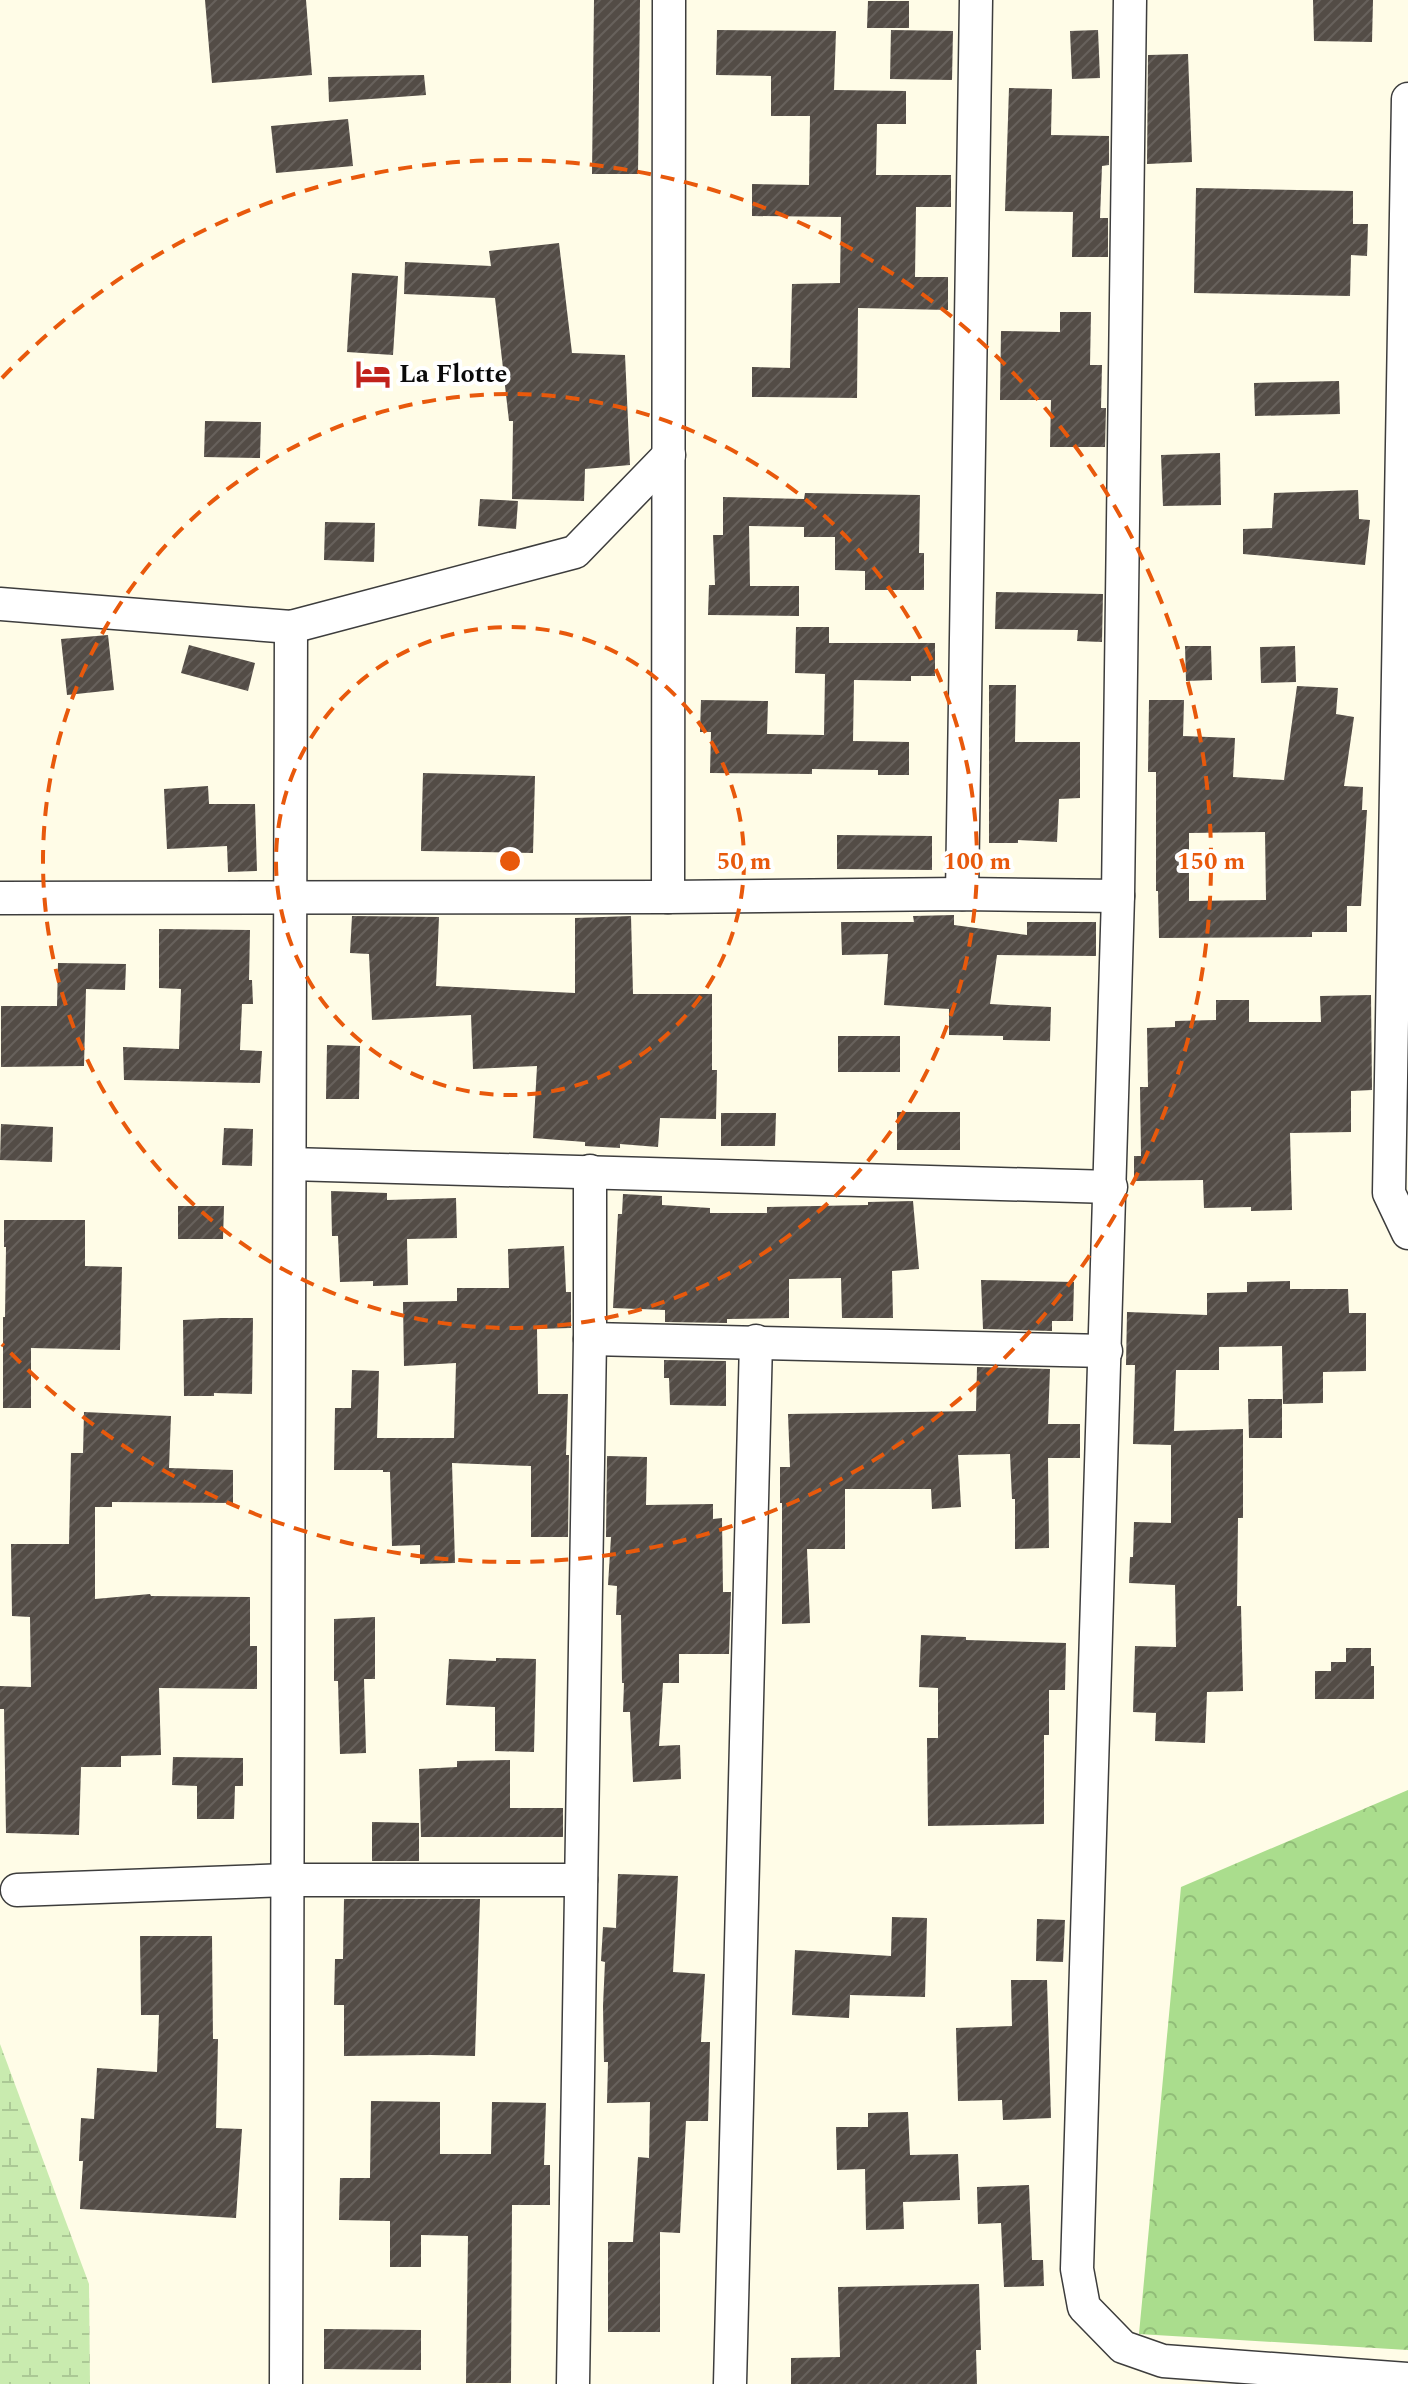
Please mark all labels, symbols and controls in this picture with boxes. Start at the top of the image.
place label: La Flotte [399,354,507,394]
hotel icon: La Flotte [354,355,392,393]
text: 50 m [717,844,772,880]
text: 100 m [943,844,1011,880]
text: 150 m [1177,844,1245,880]
centre of rings [496,847,524,875]

